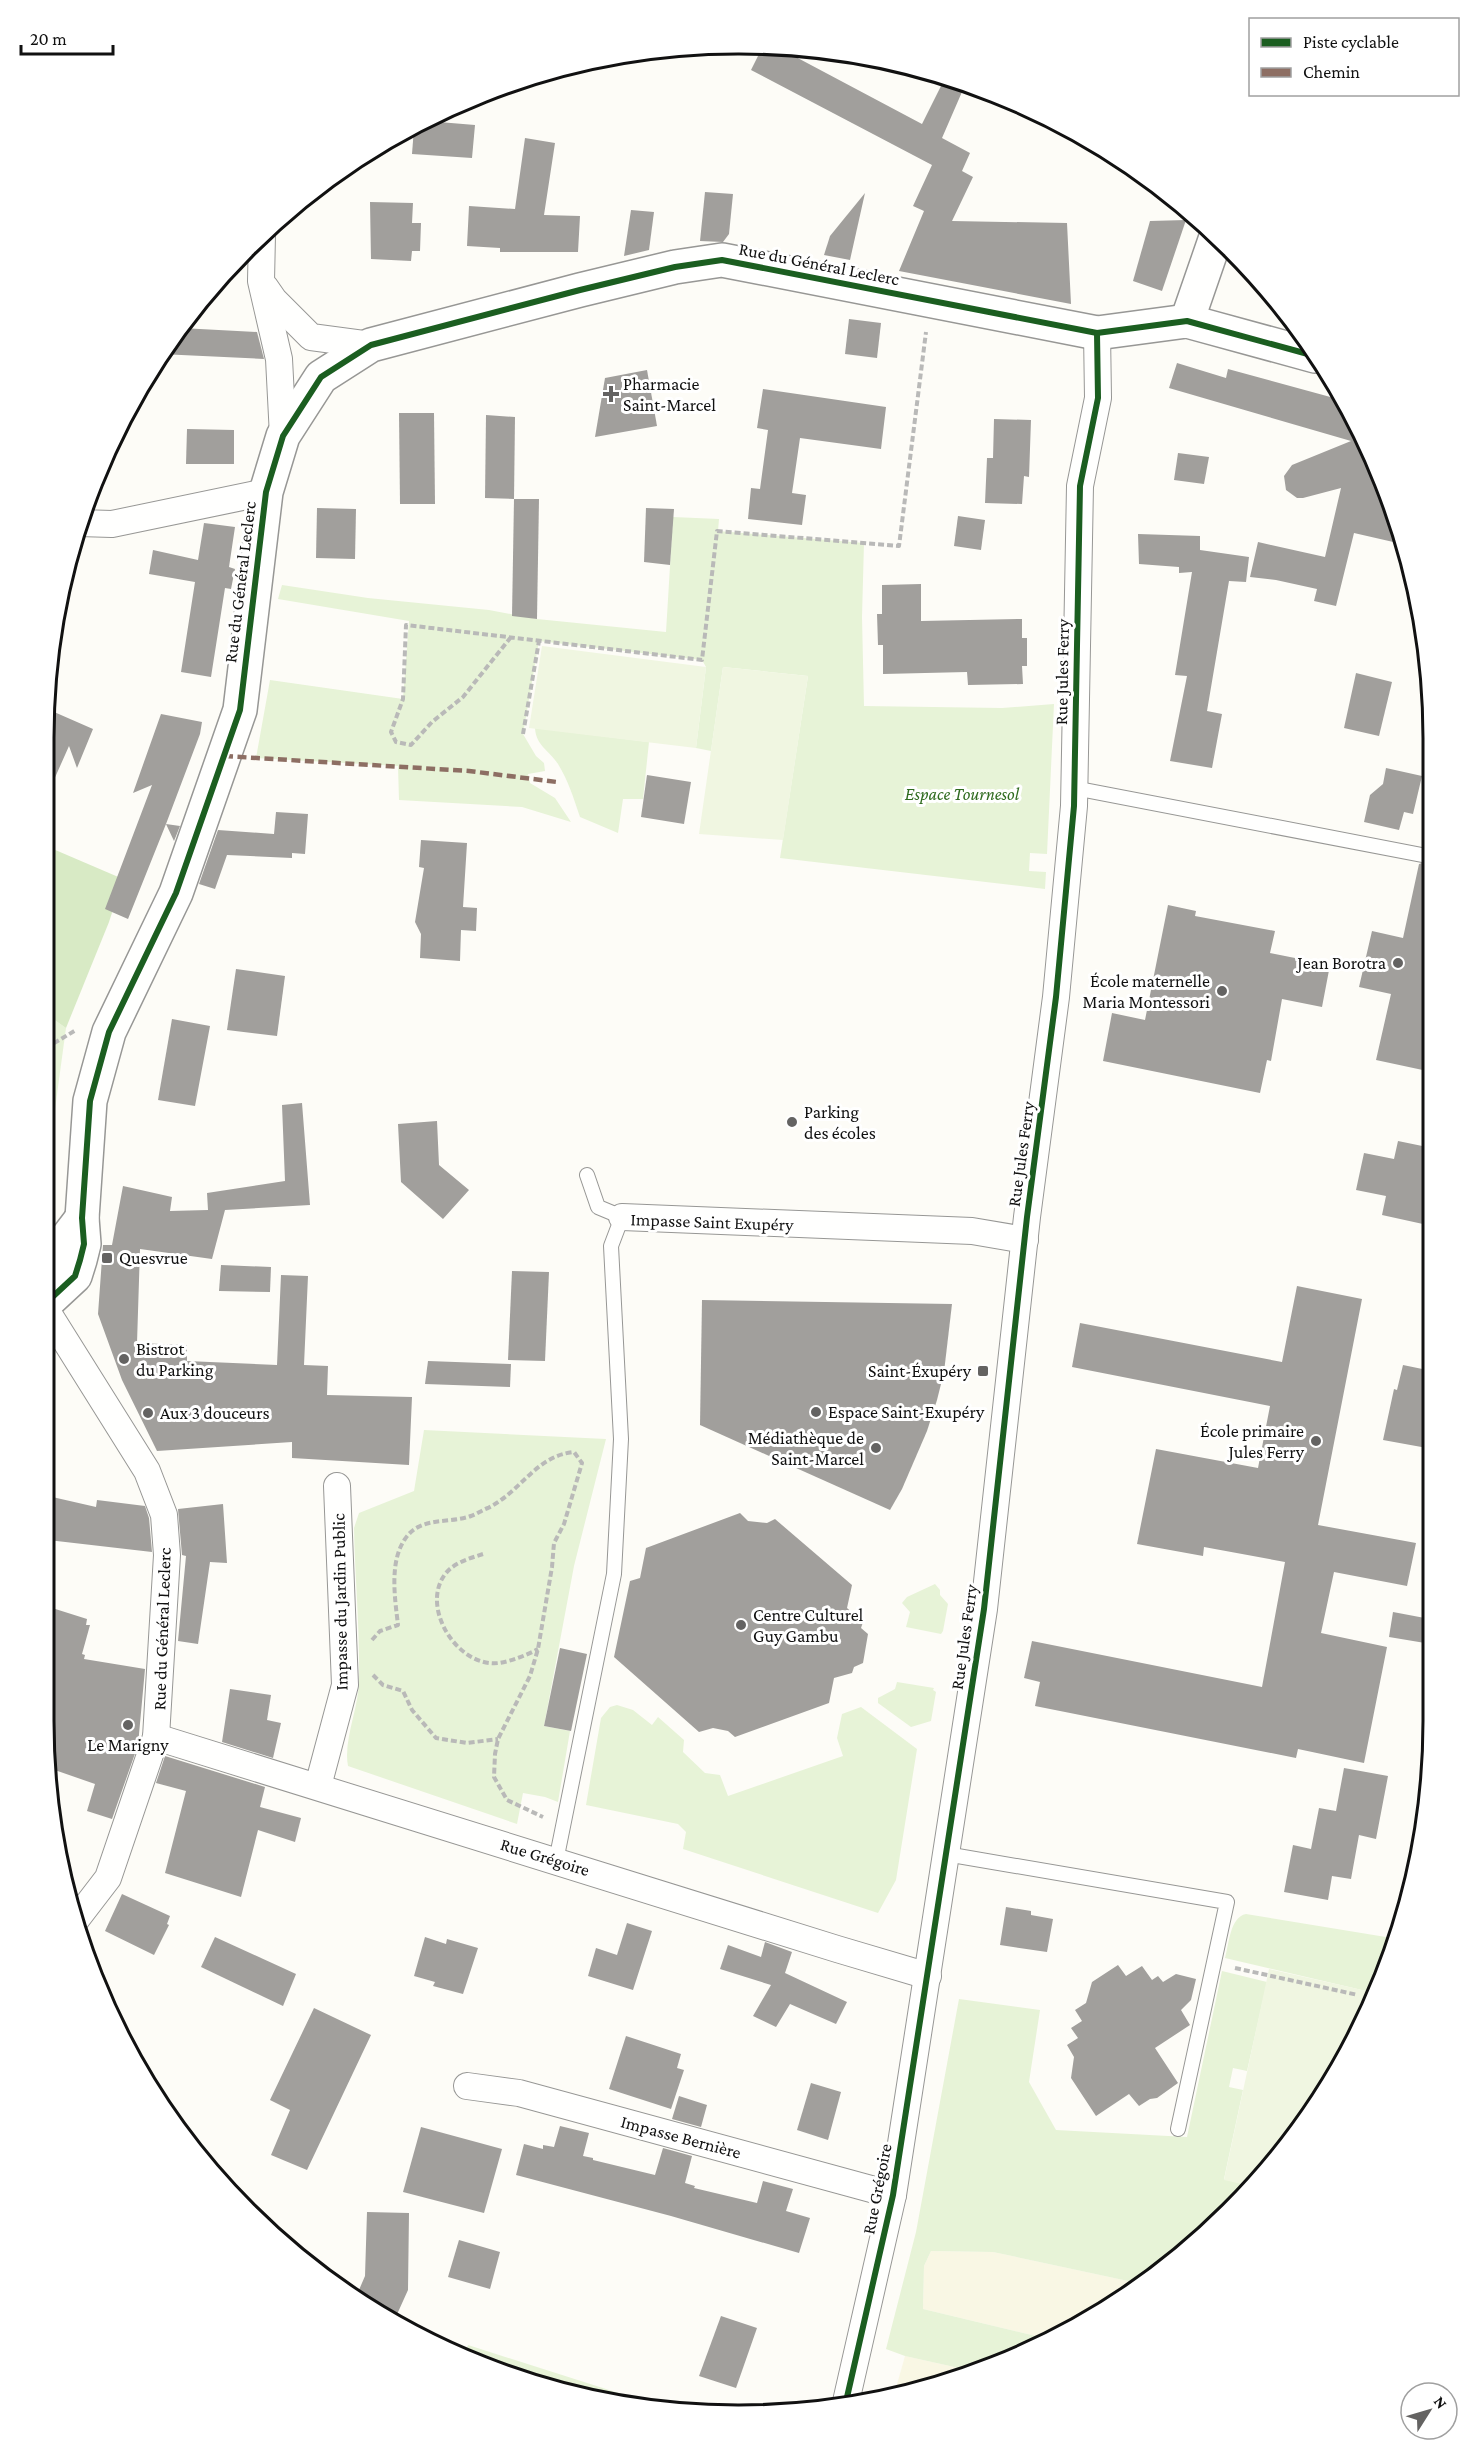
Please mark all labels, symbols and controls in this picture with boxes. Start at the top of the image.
scale bar [21,18,112,56]
legend [1249,18,1459,96]
text: 20 m [30,29,67,49]
text: Piste cyclable [1303,32,1399,52]
text: Chemin [1303,62,1360,82]
street label: Rue du Général Leclerc [737,239,901,289]
place label: Pharmacie Saint-Marcel [623,374,716,415]
marker: Pharmacie Saint-Marcel [604,387,618,401]
street label: Rue du Général Leclerc [220,499,260,664]
street label: Rue Jules Ferry [1051,618,1073,725]
park label: Espace Tournesol [905,784,1020,804]
place label: Jean Borotra [1295,953,1386,973]
marker: Jean Borotra [1391,956,1405,970]
place label: École maternelle Maria Montessori [1082,971,1210,1012]
marker: École maternelle Maria Montessori [1215,984,1229,998]
street label: Rue Jules Ferry [1004,1099,1038,1208]
place label: Parking des écoles [804,1102,876,1143]
marker: Parking des écoles [785,1115,799,1129]
street label: Impasse Saint Exupéry [630,1209,794,1235]
place label: Quesvrue [119,1248,188,1268]
marker: Quesvrue [100,1251,114,1265]
place label: Bistrot du Parking [136,1339,214,1380]
marker: Bistrot du Parking [117,1352,131,1366]
place label: Saint-Éxupéry [868,1361,972,1381]
marker: Saint-Éxupéry [976,1364,990,1378]
place label: Espace Saint-Exupéry [828,1402,985,1422]
place label: Aux 3 douceurs [160,1403,269,1423]
marker: Espace Saint-Exupéry [809,1405,823,1419]
marker: Aux 3 douceurs [141,1406,155,1420]
place label: École primaire Jules Ferry [1200,1421,1305,1462]
place label: Médiathèque de Saint-Marcel [748,1428,864,1469]
marker: École primaire Jules Ferry [1309,1434,1323,1448]
marker: Médiathèque de Saint-Marcel [869,1441,883,1455]
street label: Impasse du Jardin Public [328,1513,352,1691]
street label: Rue du Général Leclerc [149,1547,175,1711]
street label: Rue Jules Ferry [947,1582,981,1691]
place label: Centre Culturel Guy Gambu [753,1605,864,1646]
marker: Centre Culturel Guy Gambu [734,1618,748,1632]
marker: Le Marigny [121,1718,135,1732]
place label: Le Marigny [87,1735,169,1755]
street label: Rue Grégoire [498,1834,592,1880]
street label: Impasse Bernière [619,2111,743,2163]
street label: Rue Grégoire [858,2142,896,2236]
north arrow [1399,2381,1459,2441]
text: N [1431,2393,1451,2412]

